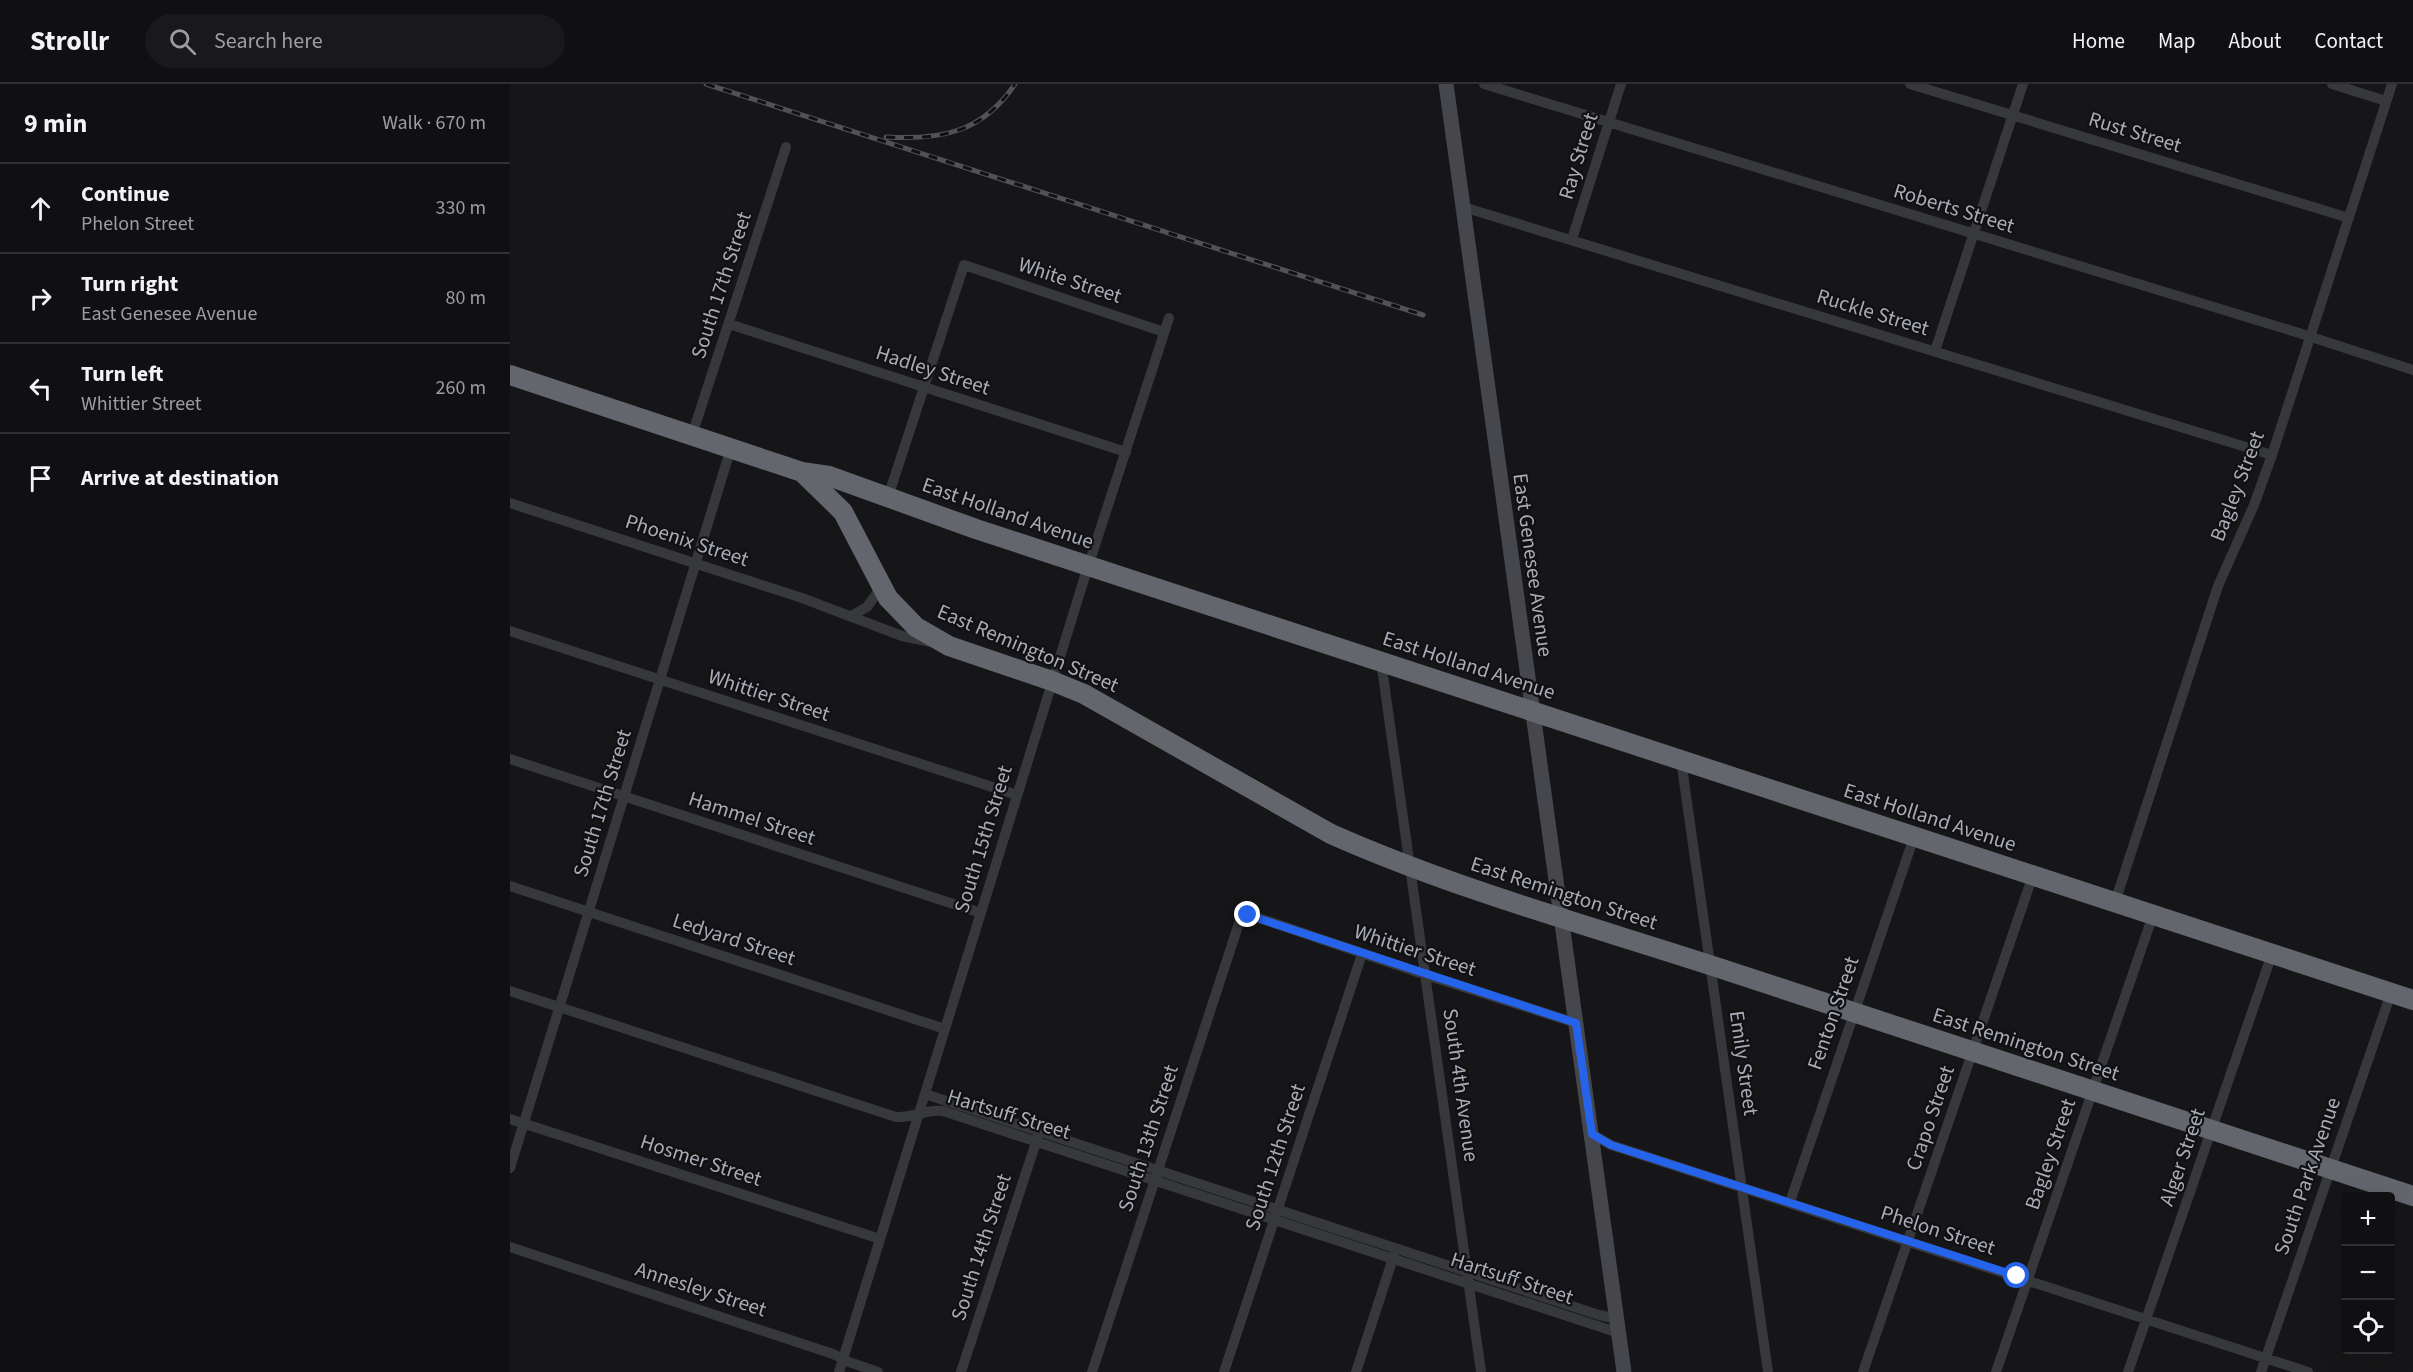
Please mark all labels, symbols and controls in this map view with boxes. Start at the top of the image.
search box [145,14,565,68]
text: Strollr [30,21,109,61]
icon: search [166,25,199,58]
text: Search here [214,25,323,57]
text: Home [2072,26,2125,56]
text: Map [2158,26,2196,56]
text: About [2229,26,2281,56]
text: Contact [2314,26,2383,56]
street label: Rust Street [2085,104,2185,160]
text: 9 min [24,105,87,142]
text: Walk · 670 m [382,109,486,137]
street label: Ray Street [1551,109,1605,203]
street label: Roberts Street [1890,175,2018,241]
text: Continue [81,178,170,210]
icon: ahead [24,192,57,225]
text: 330 m [436,194,486,222]
street label: South 17th Street [683,208,759,362]
text: Phelon Street [81,210,194,238]
street label: White Street [1014,249,1126,311]
text: Turn right [81,268,178,300]
street label: Ruckle Street [1813,281,1933,343]
icon: right [24,282,57,315]
text: 80 m [446,284,486,312]
text: East Genesee Avenue [81,300,257,328]
street label: Hadley Street [872,337,994,403]
text: Turn left [81,358,163,390]
icon: left [24,372,57,405]
text: 260 m [436,374,486,402]
text: Whittier Street [81,390,202,418]
street label: Bagley Street [2202,426,2272,546]
icon: arrive [24,462,57,495]
text: Arrive at destination [81,462,279,494]
street label: East Holland Avenue [918,470,1098,556]
street label: East Genesee Avenue [1505,471,1561,659]
street label: Phoenix Street [622,506,752,574]
street label: East Remington Street [933,596,1123,700]
street label: East Holland Avenue [1379,623,1559,707]
street label: Whittier Street [704,661,834,729]
street label: South 17th Street [565,725,639,881]
street label: South 15th Street [946,761,1020,917]
street label: East Holland Avenue [1840,775,2020,859]
street label: Hammel Street [685,783,819,853]
street label: East Remington Street [1467,849,1661,937]
route end [1234,901,1260,927]
street label: Ledyard Street [669,905,799,973]
street label: Whittier Street [1350,916,1480,984]
street label: Fenton Street [1800,952,1866,1074]
street label: East Remington Street [1929,1000,2123,1088]
street label: South 4th Avenue [1435,1006,1487,1164]
street label: Emily Street [1722,1009,1766,1117]
street label: South 13th Street [1110,1061,1186,1215]
street label: Crapo Street [1898,1061,1962,1175]
street label: South 12th Street [1237,1080,1313,1234]
street label: Hartsuff Street [944,1081,1074,1147]
street label: South Park Avenue [2266,1093,2348,1259]
street label: Bagley Street [2017,1094,2083,1214]
street label: Alger Street [2151,1104,2213,1210]
street label: Hosmer Street [637,1126,765,1194]
street label: South 14th Street [943,1170,1019,1324]
map controls [2341,1192,2395,1354]
button: + [2341,1192,2395,1246]
street label: Phelon Street [1877,1197,1999,1263]
street label: Hartsuff Street [1447,1244,1577,1312]
button: − [2341,1246,2395,1300]
street label: Annesley Street [632,1254,770,1324]
route start [2003,1262,2029,1288]
button: locate [2341,1300,2395,1354]

